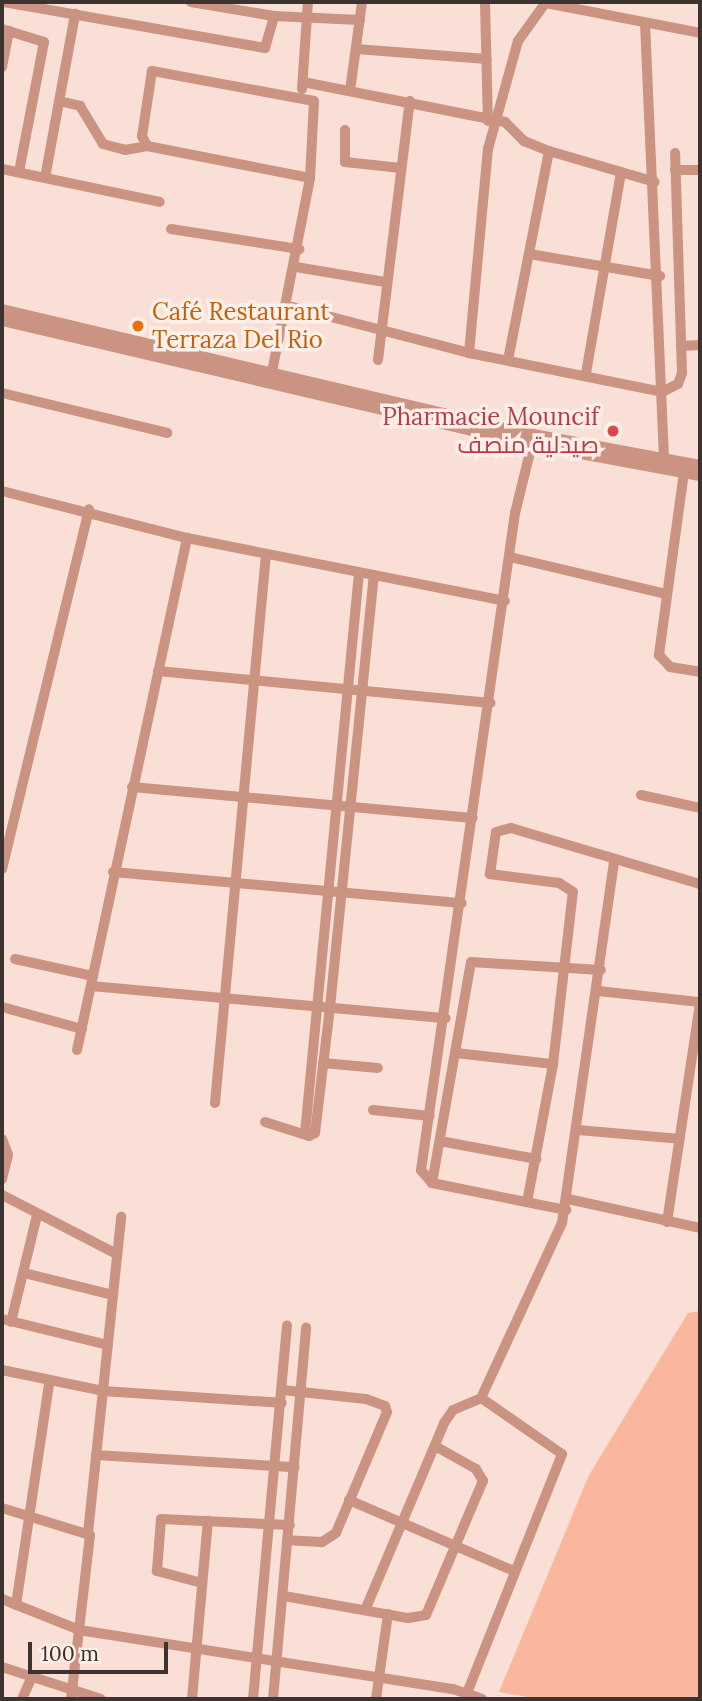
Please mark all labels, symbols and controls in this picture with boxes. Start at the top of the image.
place label: Café Restaurant Terraza Del Rio [152,298,330,354]
marker: Café Restaurant Terraza Del Rio [130,318,146,334]
place label: Pharmacie Mouncif صيدلية منصف [382,403,599,459]
marker: Pharmacie Mouncif صيدلية منصف [605,423,621,439]
scale bar [32,1628,172,1672]
text: 100 m [41,1640,99,1667]

